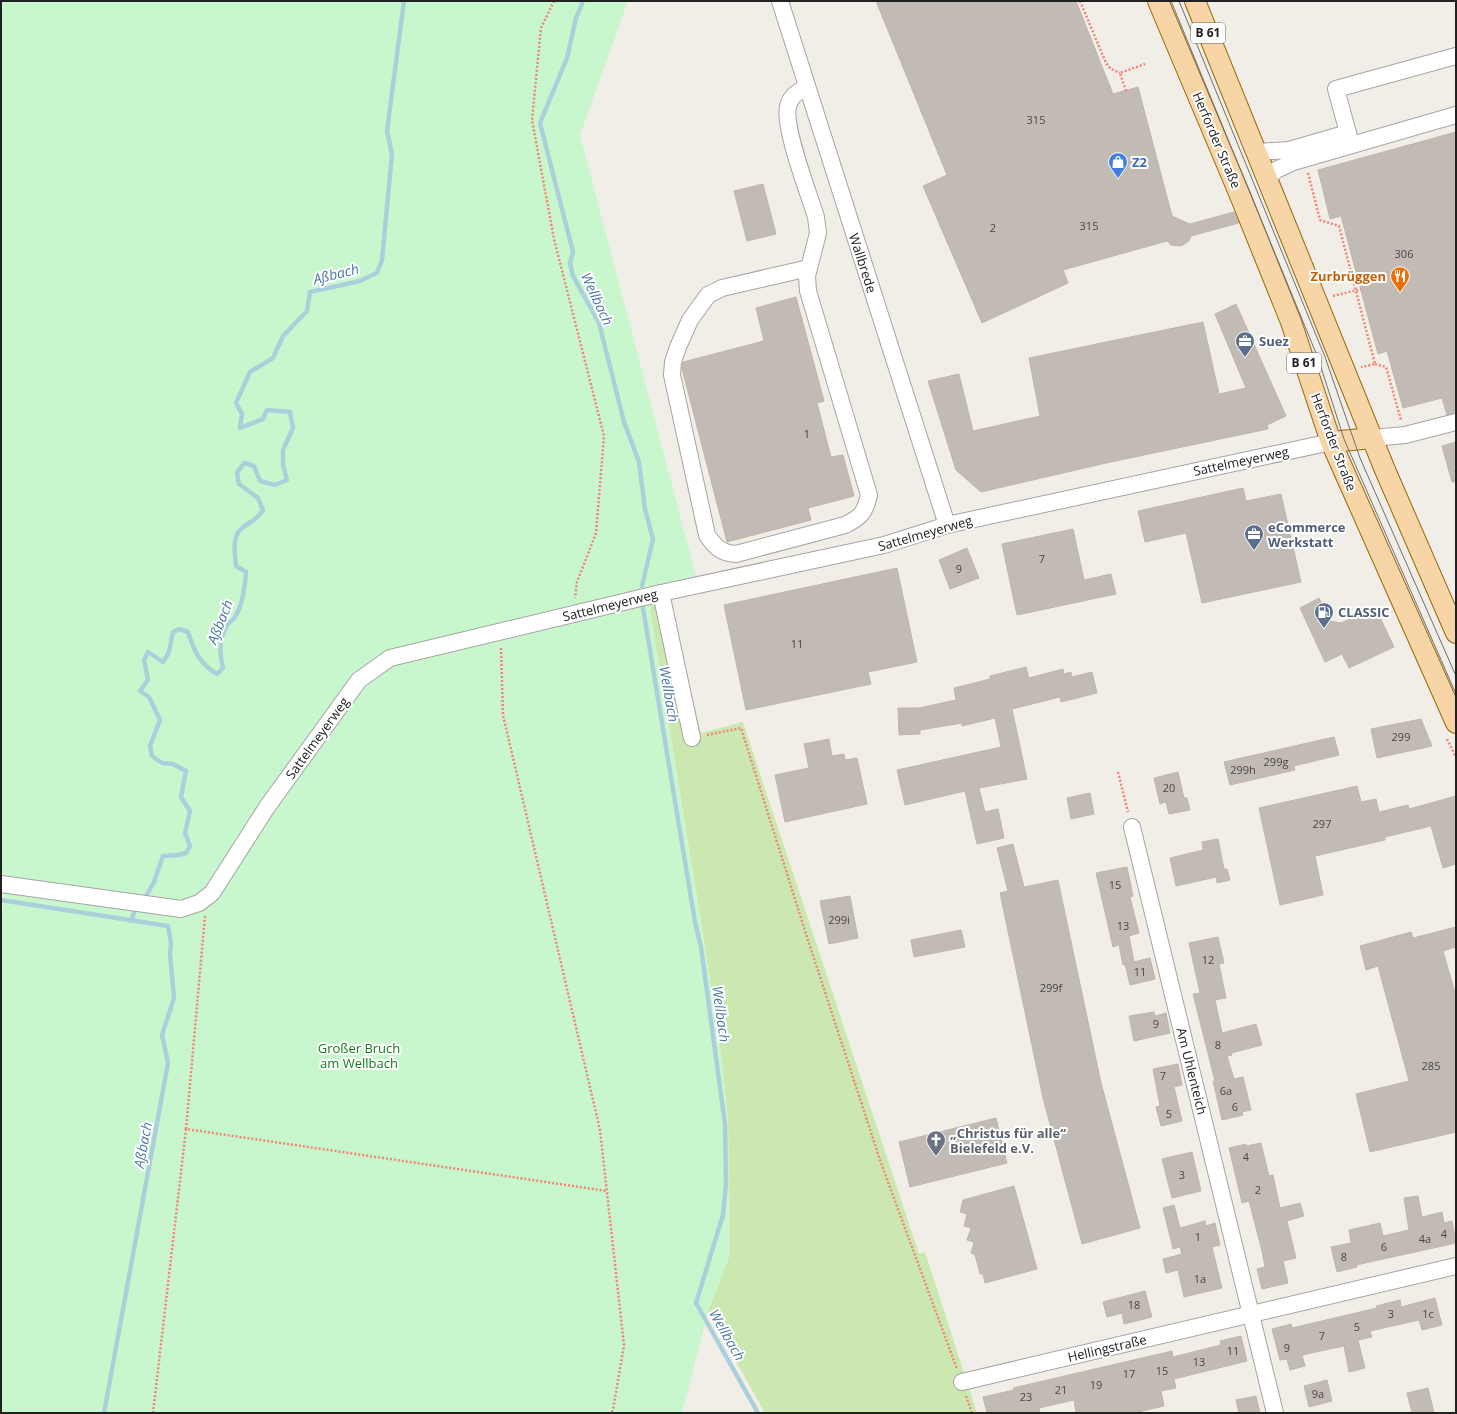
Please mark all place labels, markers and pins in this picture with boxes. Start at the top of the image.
shop icon: Z2 [1107,151,1129,179]
place label: Z2 [1132,153,1148,171]
restaurant icon: Zurbrüggen [1389,265,1411,293]
place label: Zurbrüggen [1310,267,1386,285]
office icon: Suez [1234,330,1256,358]
place label: Suez [1259,332,1289,350]
place label: eCommerce Werkstatt [1268,518,1346,551]
office icon: eCommerce Werkstatt [1243,523,1265,551]
fuel station icon: CLASSIC [1313,601,1335,629]
place label: CLASSIC [1338,603,1390,621]
place label: „Christus für alle“ Bielefeld e.V. [950,1124,1066,1157]
church icon: „Christus für alle“ Bielefeld e.V. [925,1129,947,1157]

